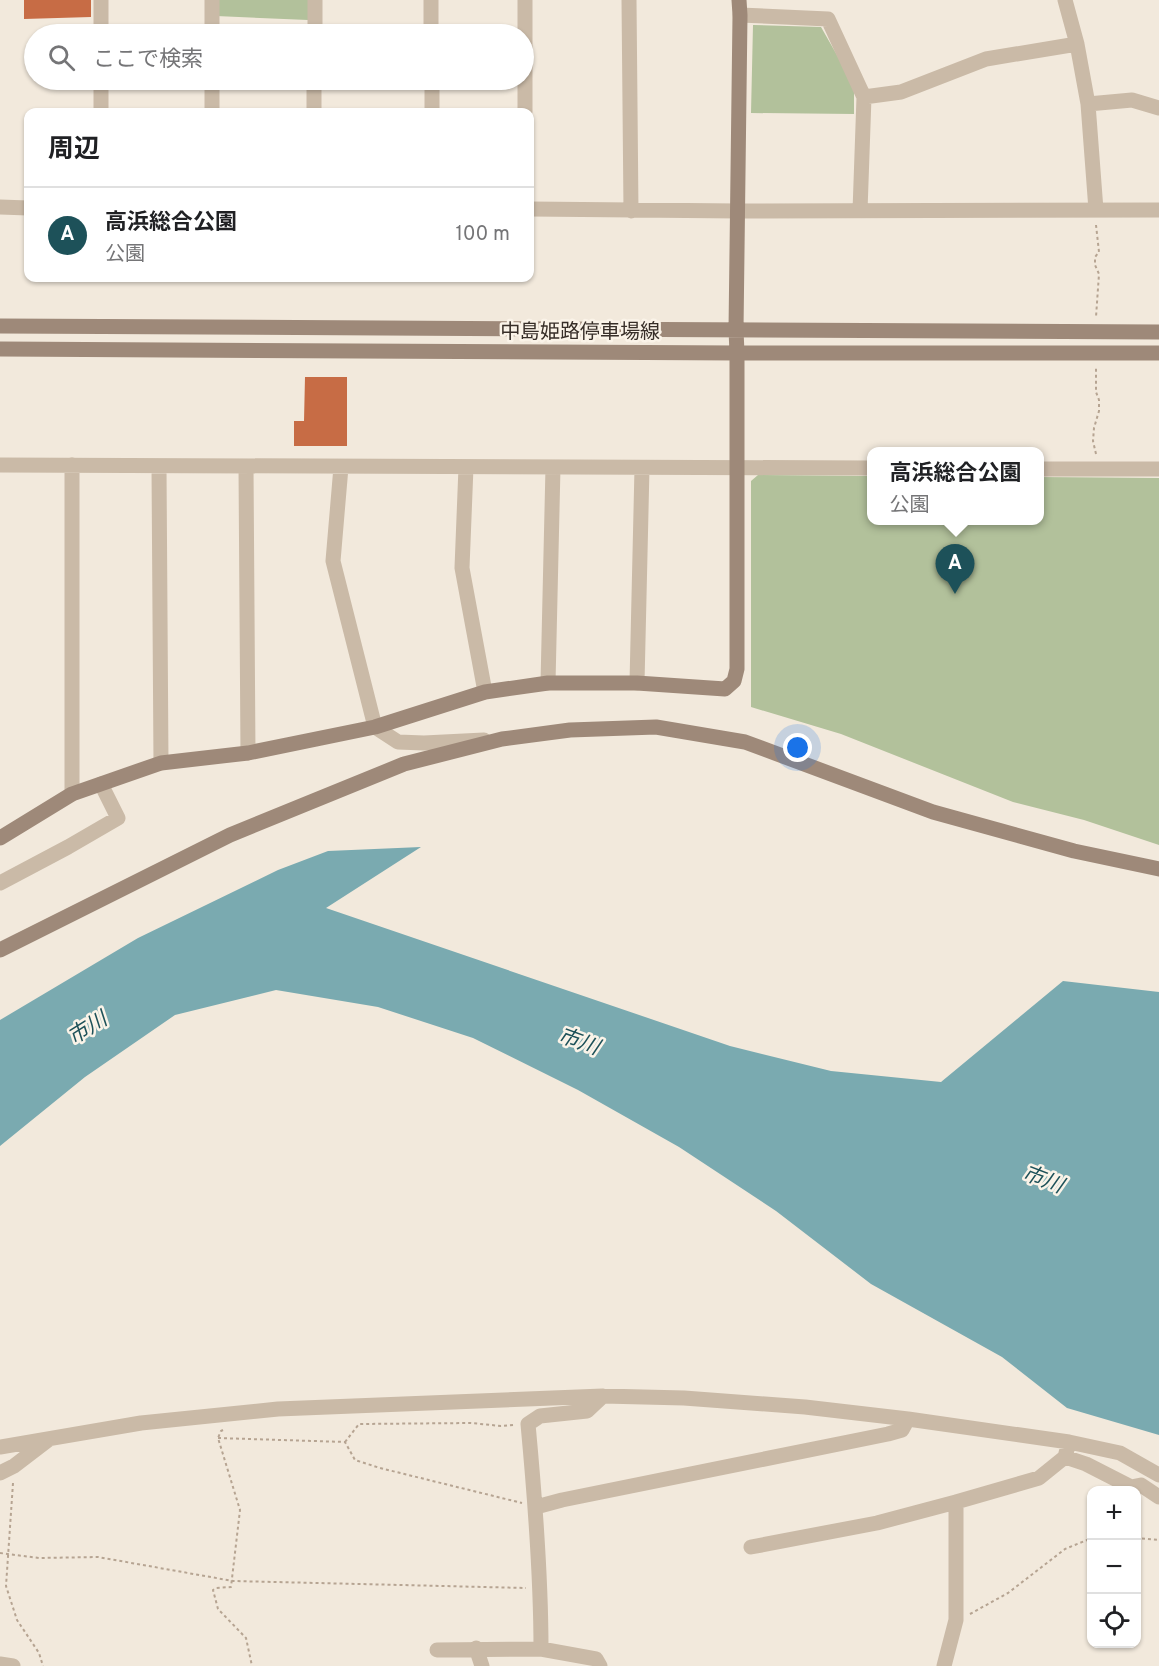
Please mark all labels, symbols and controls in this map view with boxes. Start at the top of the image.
search box [24,24,534,90]
icon: search [45,41,78,74]
text: ここで検索 [93,47,203,74]
text: 周辺 [48,134,100,167]
text: 高浜総合公園 [105,210,237,237]
text: A [60,222,75,248]
text: 100 m [455,222,510,248]
text: 公園 [105,242,145,268]
street label: 中島姫路停車場線 [500,320,660,346]
popup [867,447,1044,525]
text: 高浜総合公園 [889,461,1022,488]
text: 公園 [889,493,929,519]
pin: A [936,544,974,594]
your location [783,733,812,762]
water label: 市川 [63,1006,114,1052]
water label: 市川 [554,1023,605,1063]
water label: 市川 [1018,1160,1069,1201]
map controls [1087,1486,1141,1648]
button: + [1087,1486,1141,1540]
button: − [1087,1540,1141,1594]
button: locate [1087,1594,1141,1648]

